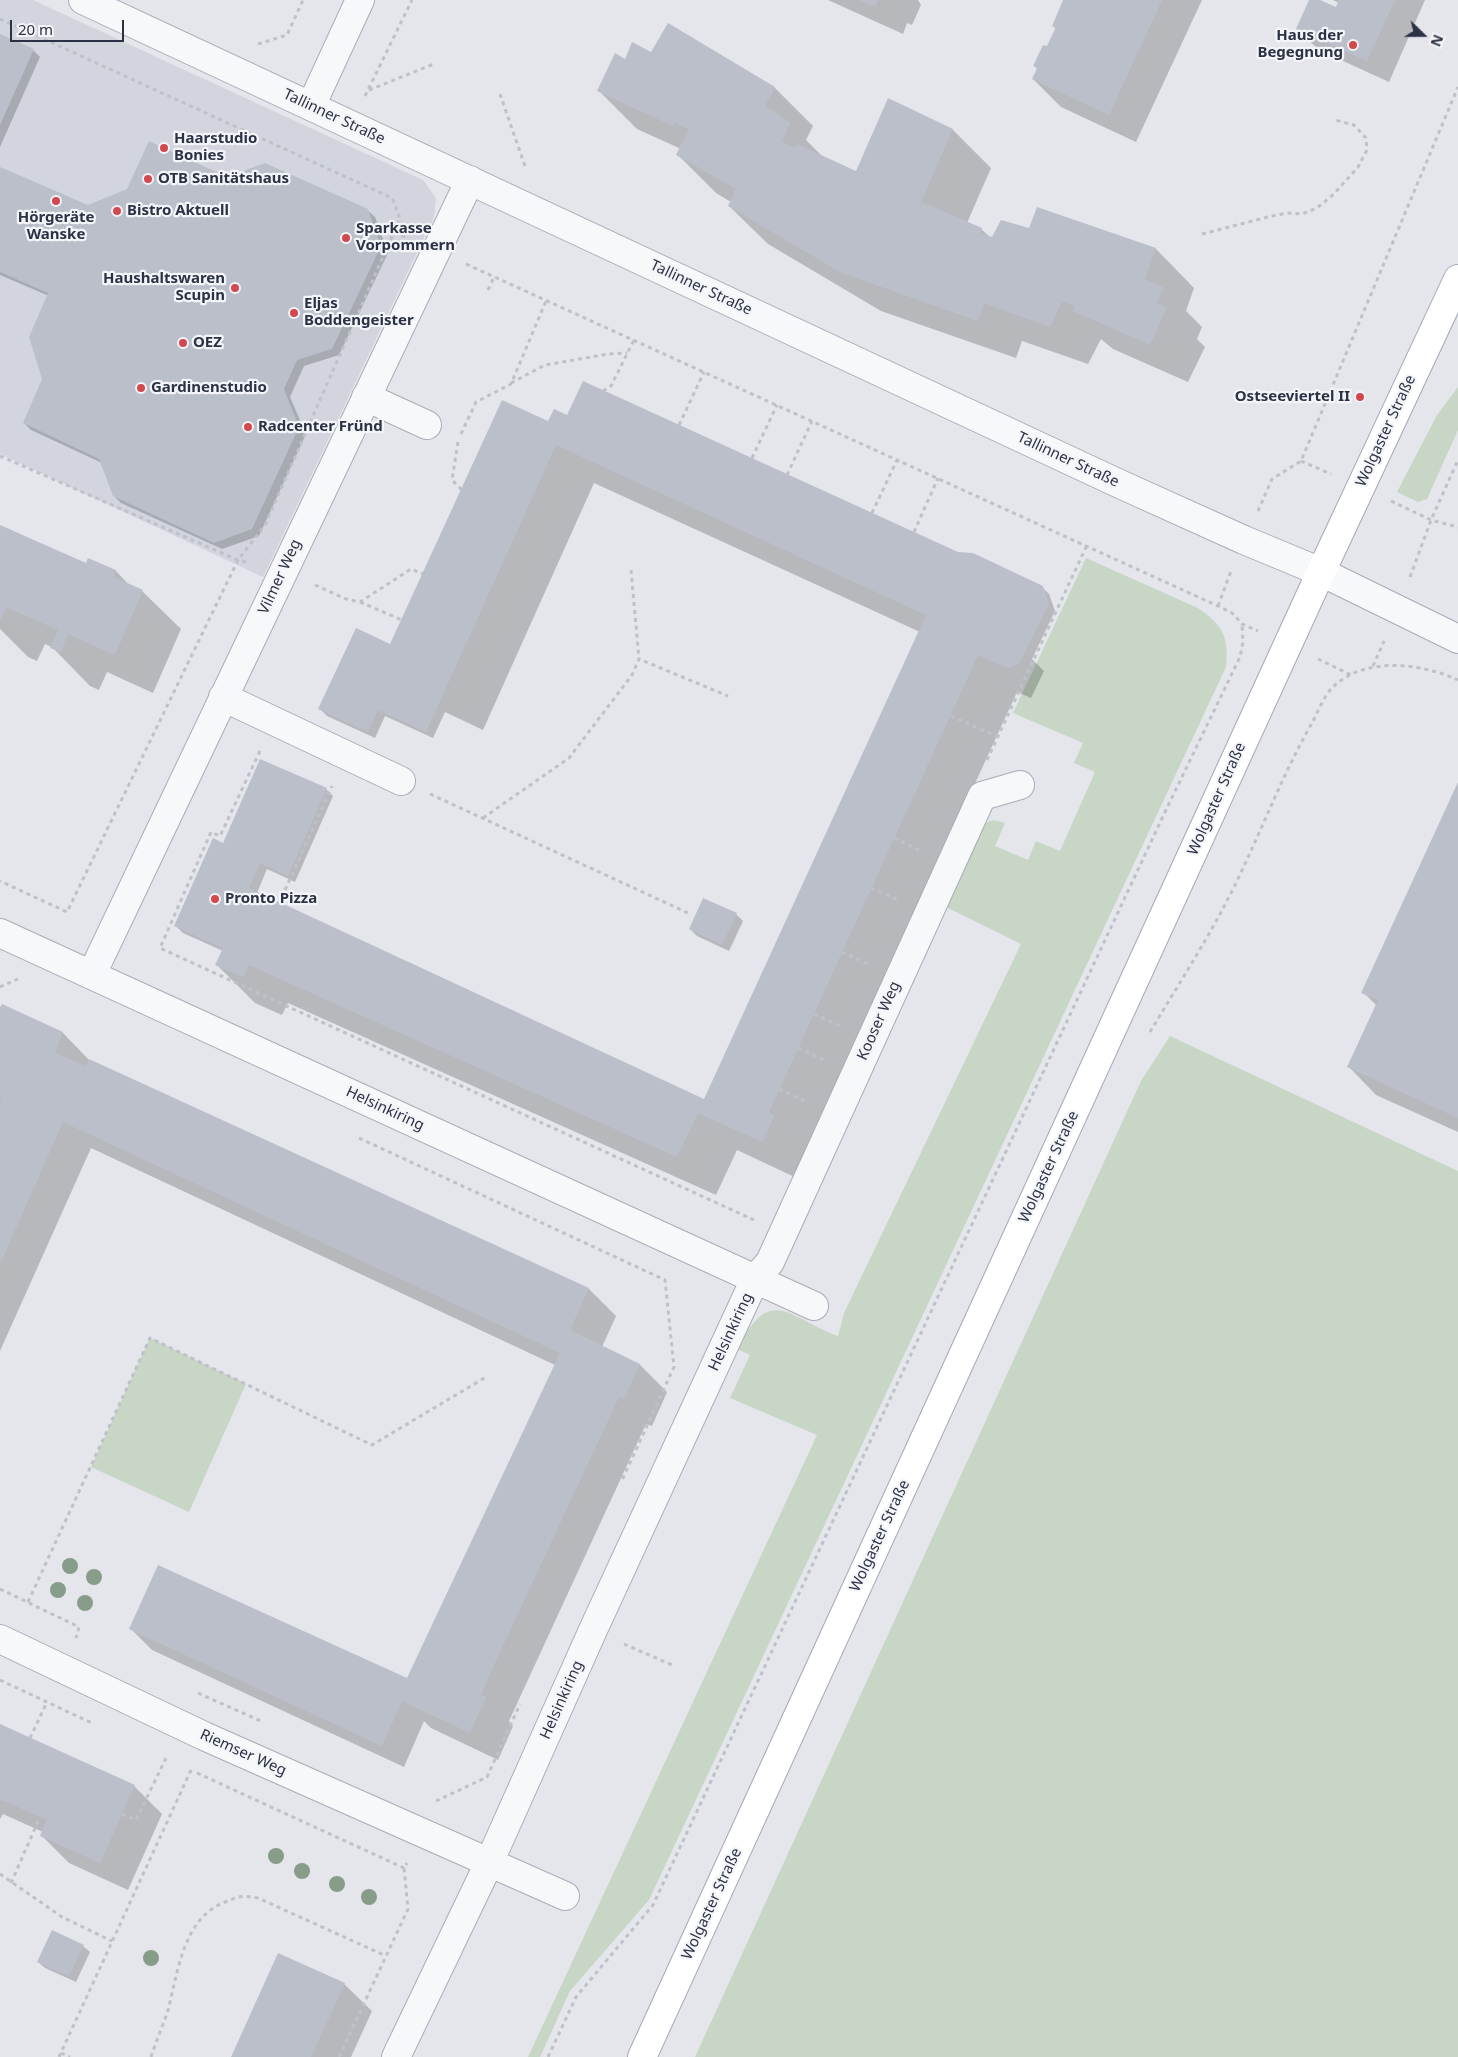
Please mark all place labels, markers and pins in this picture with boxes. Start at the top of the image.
place label: Haus der Begegnung [1257,27,1343,62]
marker: Haus der Begegnung [1347,39,1359,51]
place label: Haarstudio Bonies [174,130,257,165]
marker: Haarstudio Bonies [158,142,170,154]
place label: OTB Sanitätshaus [158,170,289,188]
marker: OTB Sanitätshaus [142,173,154,185]
marker: Hörgeräte Wanske [50,195,62,207]
place label: Bistro Aktuell [127,202,229,220]
marker: Bistro Aktuell [111,205,123,217]
place label: Hörgeräte Wanske [18,209,94,244]
place label: Sparkasse Vorpommern [356,220,455,255]
marker: Sparkasse Vorpommern [340,232,352,244]
place label: Haushaltswaren Scupin [103,270,225,305]
marker: Haushaltswaren Scupin [229,282,241,294]
place label: Eljas Boddengeister [304,295,414,330]
marker: Eljas Boddengeister [288,307,300,319]
place label: OEZ [193,334,222,352]
marker: OEZ [177,337,189,349]
place label: Gardinenstudio [151,379,267,397]
marker: Gardinenstudio [135,382,147,394]
place label: Ostseeviertel II [1235,388,1350,406]
marker: Ostseeviertel II [1354,391,1366,403]
place label: Radcenter Fründ [258,418,383,436]
marker: Radcenter Fründ [242,421,254,433]
place label: Pronto Pizza [225,890,317,908]
marker: Pronto Pizza [209,893,221,905]

